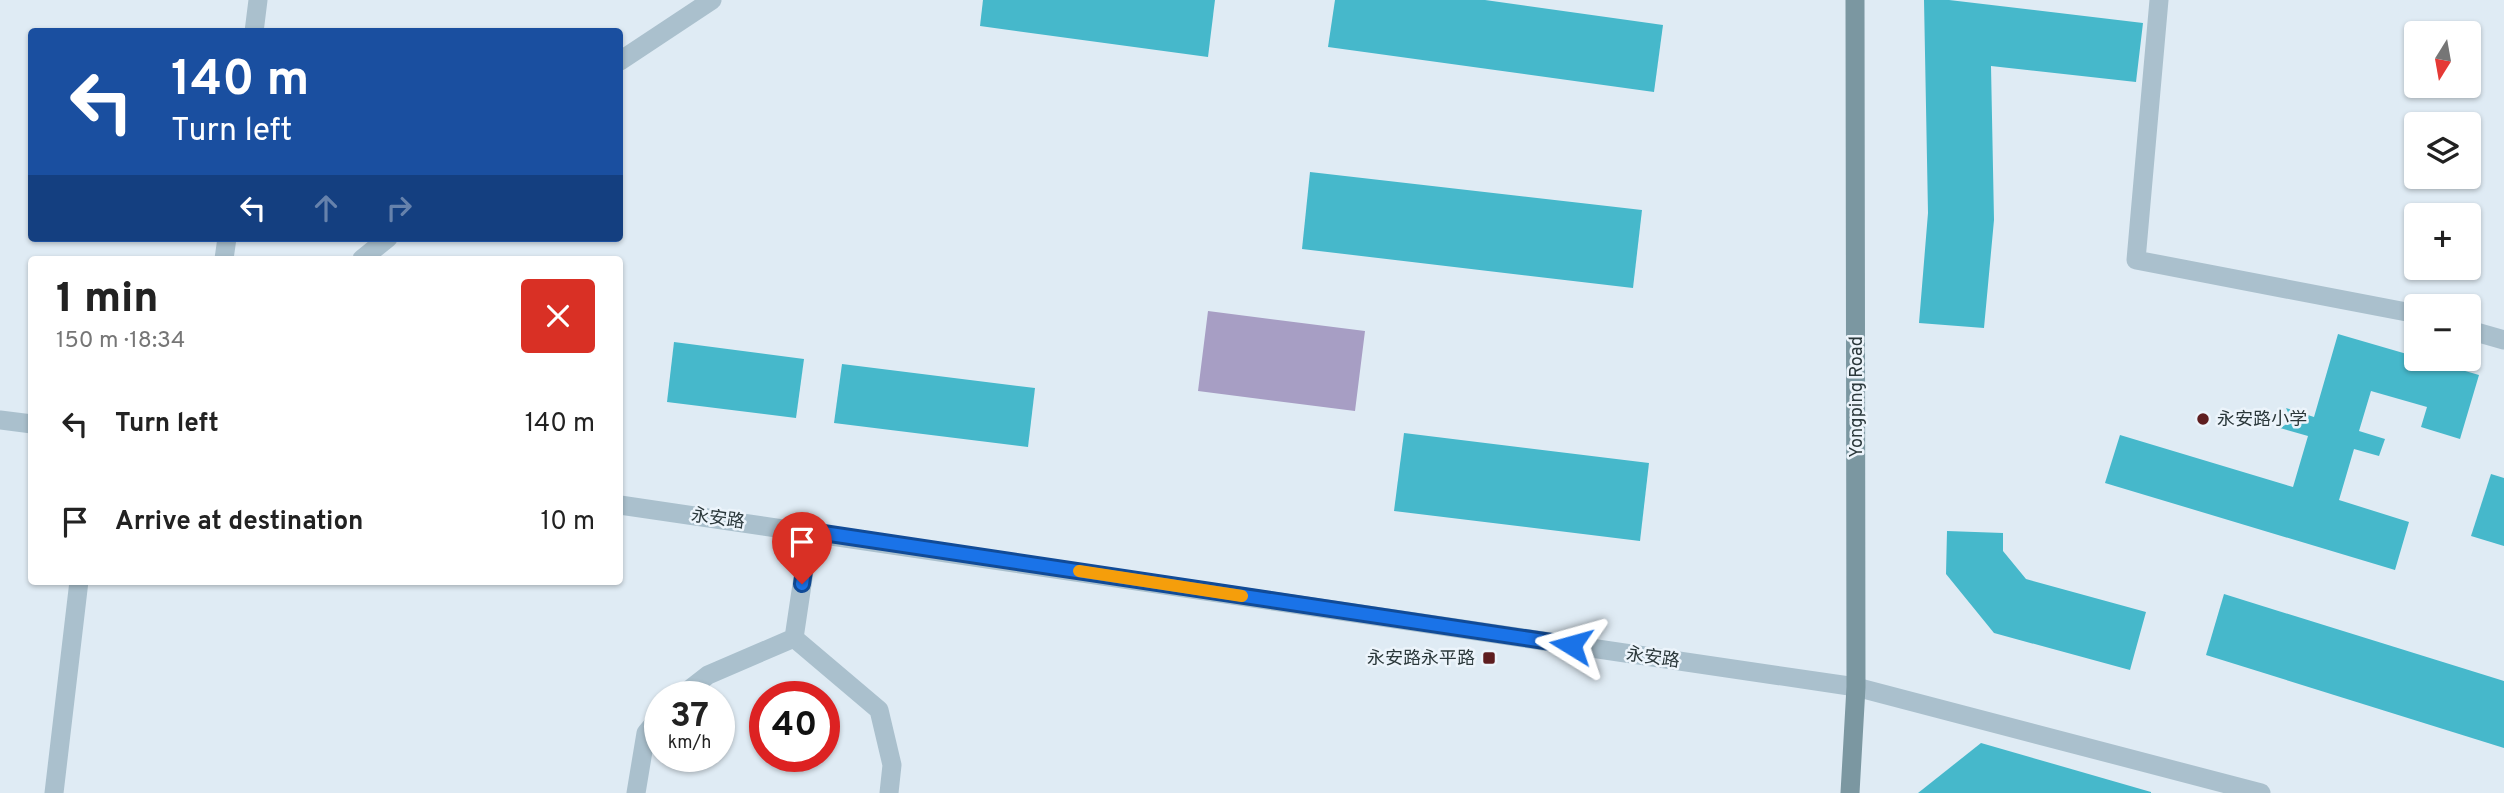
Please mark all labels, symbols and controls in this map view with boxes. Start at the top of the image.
north arrow [2404,21,2482,98]
map controls [2404,21,2481,371]
text: 140 m [171,51,310,113]
icon: left [56,56,147,147]
text: Turn left [171,112,292,152]
button: layers [2404,112,2481,189]
icon: left [234,189,272,227]
icon: ahead [307,189,345,227]
icon: right [380,189,418,227]
button: + [2404,203,2481,280]
text: 1 min [56,274,159,327]
button: close [521,279,595,353]
button: − [2404,294,2481,371]
text: 150 m · 18:34 [56,327,185,356]
street label: Yongping Road [1846,336,1869,458]
icon: left [56,405,94,443]
text: Turn left [115,408,219,441]
text: 140 m [525,408,595,441]
place label: 永安路小学 [2217,409,2307,432]
marker: 永安路小学 [2195,411,2211,427]
icon: arrive [56,503,94,541]
street label: 永安路 [689,504,746,535]
text: Arrive at destination [115,506,363,539]
text: 10 m [540,506,595,539]
pin [772,512,832,584]
icon: arrive [783,523,821,561]
position arrow [1534,608,1608,682]
street label: 永安路 [1624,643,1681,674]
place label: 永安路永平路 [1367,648,1475,671]
marker: 永安路永平路 [1481,650,1497,666]
speed limit sign: 40 [749,681,840,772]
text: 37 [670,695,709,739]
text: km/h [668,732,711,755]

